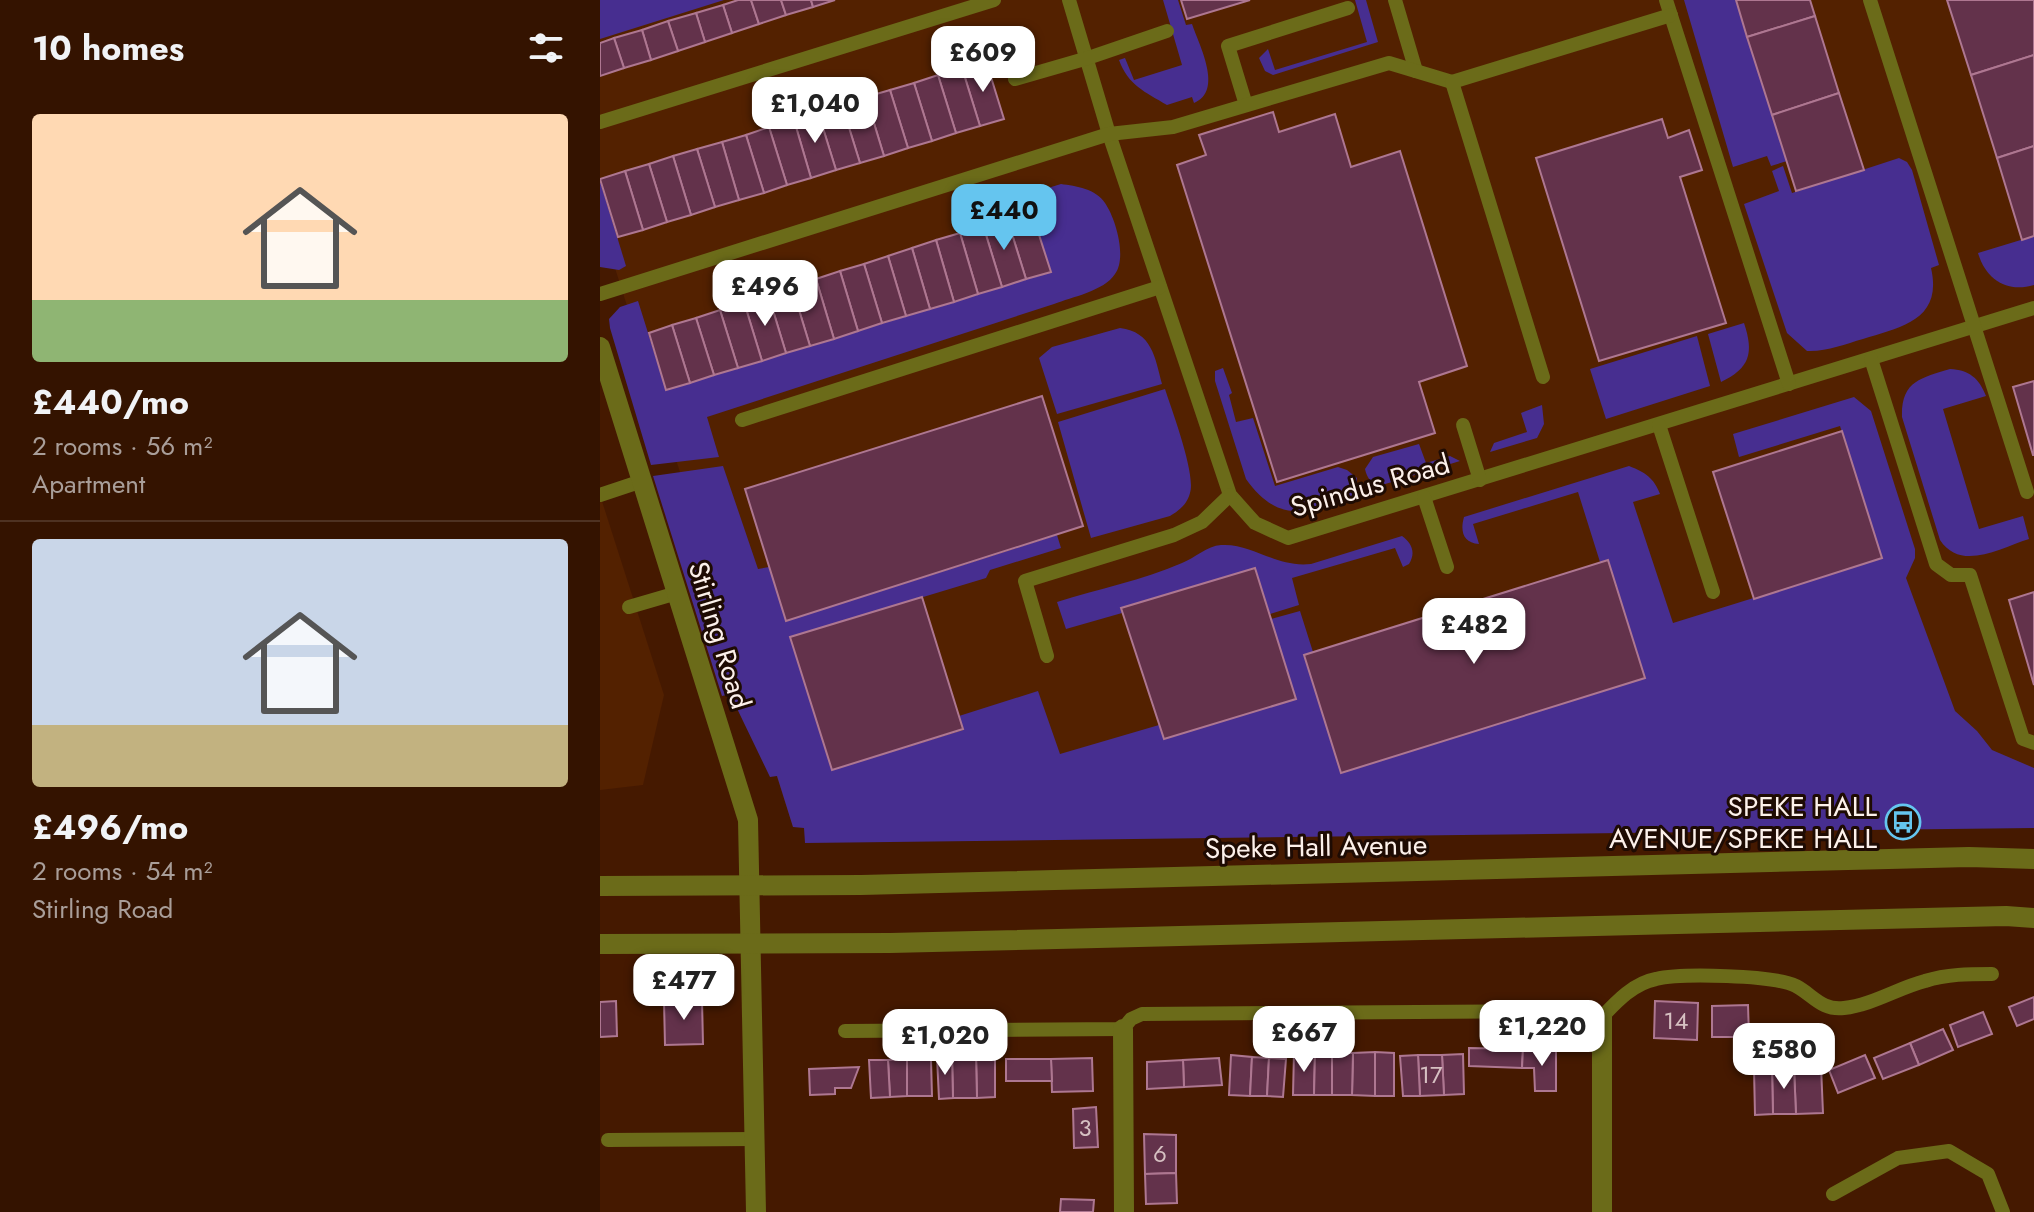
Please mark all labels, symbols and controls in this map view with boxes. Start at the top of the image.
text: 10 homes [32,24,184,73]
icon: filters [524,26,568,70]
pin: £609 [936,26,1030,94]
text: £609 [949,33,1017,71]
pin: £1,040 [750,77,880,145]
text: £1,040 [770,84,860,122]
icon: home [228,166,372,310]
pin: £440 [957,184,1051,252]
text: £440 [969,191,1039,229]
pin: £496 [718,260,812,328]
text: £496 [731,267,799,305]
text: £440/mo [32,378,189,427]
text: 2 rooms · 56 m² [32,427,212,465]
street label: Spindus Road [1286,443,1455,528]
text: Apartment [32,465,145,503]
street label: Stirling Road [678,556,761,714]
icon: home [228,591,372,735]
pin: £482 [1427,598,1521,666]
text: £482 [1440,605,1508,643]
place label: SPEKE HALL AVENUE/SPEKE HALL [1609,786,1877,859]
text: £496/mo [32,803,188,852]
bus stop icon: SPEKE HALL AVENUE/SPEKE HALL [1884,803,1922,841]
street label: Speke Hall Avenue [1204,824,1428,869]
text: 2 rooms · 54 m² [32,852,213,890]
text: Stirling Road [32,890,173,928]
pin: £477 [637,954,731,1022]
text: £477 [651,961,717,999]
pin: £1,220 [1477,1000,1607,1068]
house number: 14 [1664,1003,1688,1038]
pin: £667 [1257,1006,1351,1074]
text: £1,220 [1498,1007,1586,1045]
pin: £1,020 [880,1009,1010,1077]
text: £667 [1271,1013,1337,1051]
text: £1,020 [900,1016,990,1054]
pin: £580 [1737,1023,1831,1091]
text: £580 [1751,1030,1817,1068]
house number: 17 [1419,1057,1443,1092]
house number: 3 [1078,1110,1092,1145]
house number: 6 [1153,1136,1167,1171]

